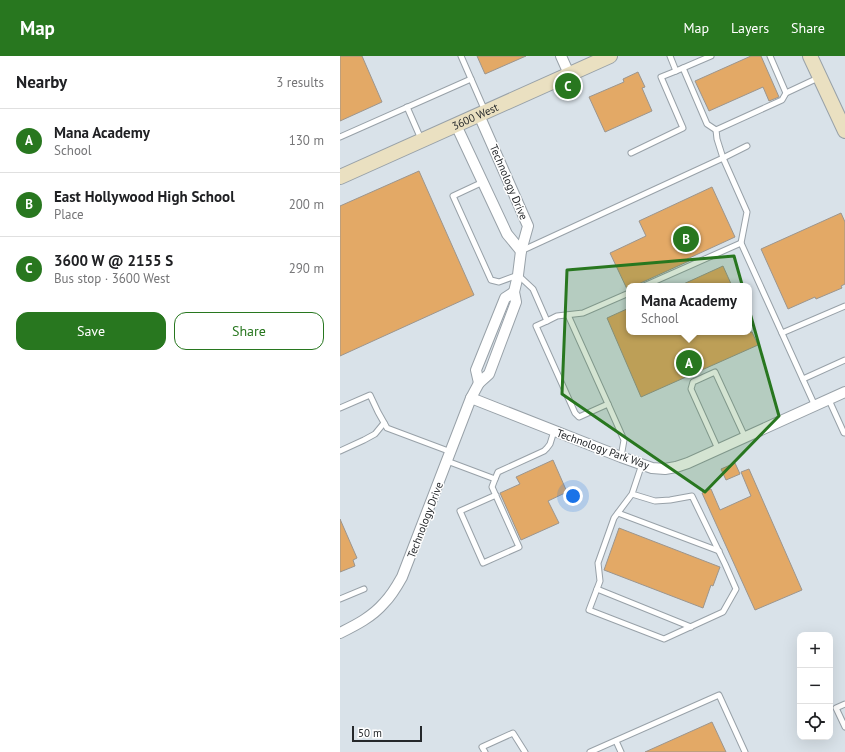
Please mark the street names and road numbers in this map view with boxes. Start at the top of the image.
street label: 3600 West [450,100,501,133]
street label: Technology Drive [487,142,531,222]
street label: Technology Park Way [555,426,652,473]
street label: Technology Drive [404,480,446,560]

